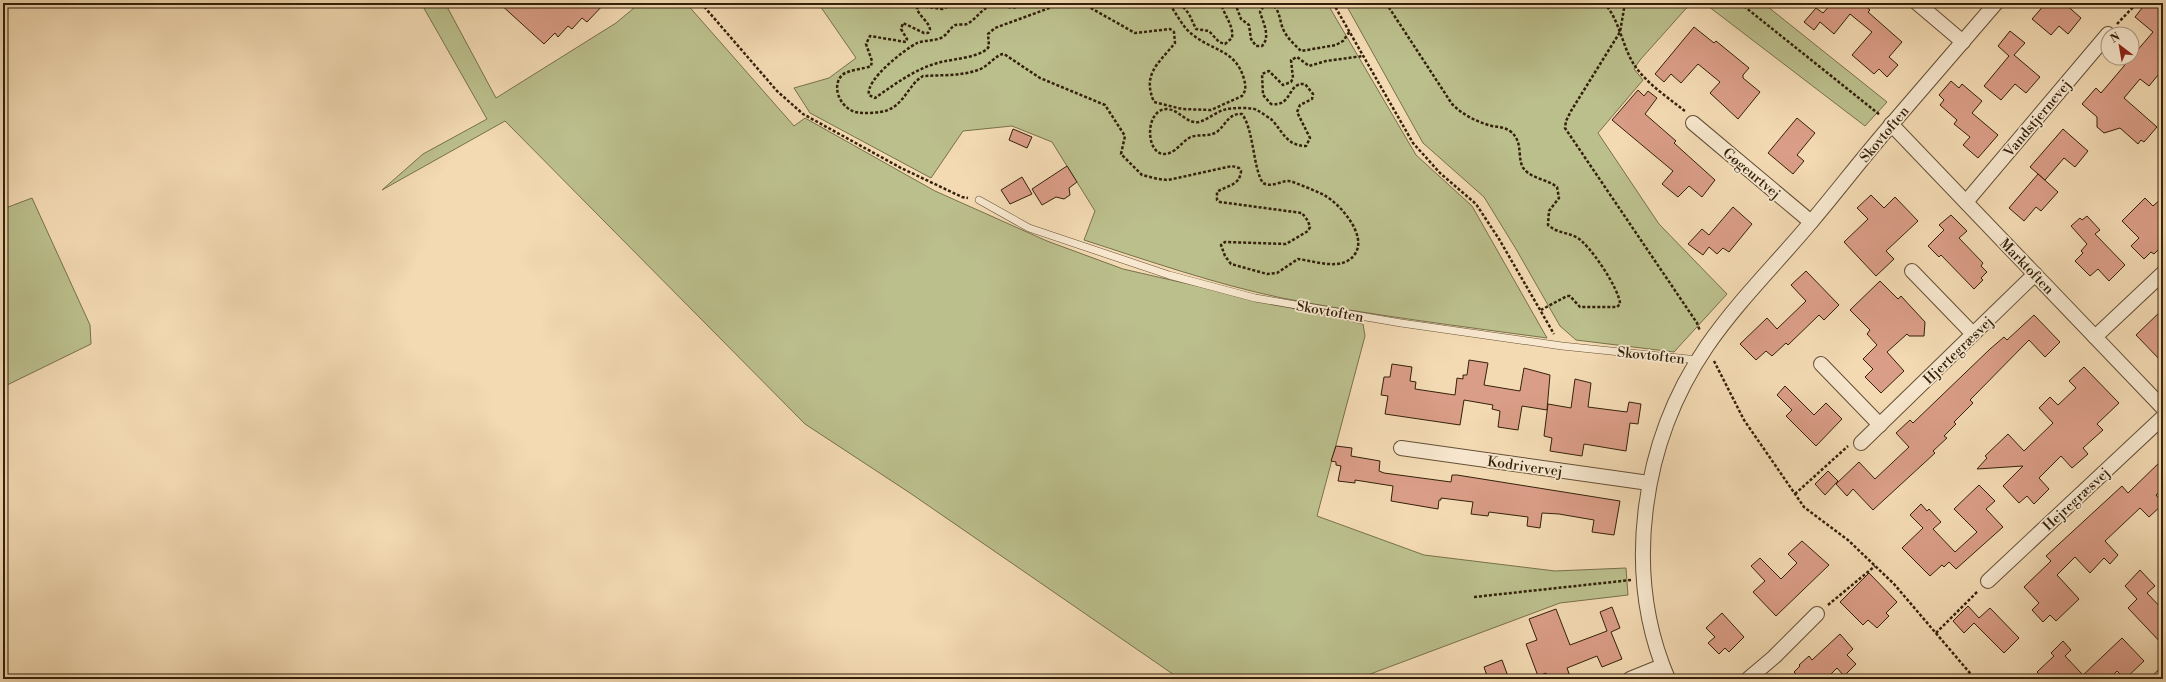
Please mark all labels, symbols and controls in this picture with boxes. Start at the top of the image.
north arrow [2100,26,2140,66]
text: N [2108,30,2123,47]
street label: Vandstjernevej [2000,76,2075,162]
street label: Skovtoften [1856,102,1914,166]
street label: Gøgeurtvej [1719,144,1784,203]
street label: Marktoften [1995,235,2058,299]
street label: Skovtoften [1295,297,1366,327]
street label: Hjertegræsvej [1920,313,1997,389]
street label: Skovtoften [1616,343,1686,369]
street label: Kodrivervej [1486,453,1564,481]
street label: Hejregræsvej [2039,464,2114,535]

